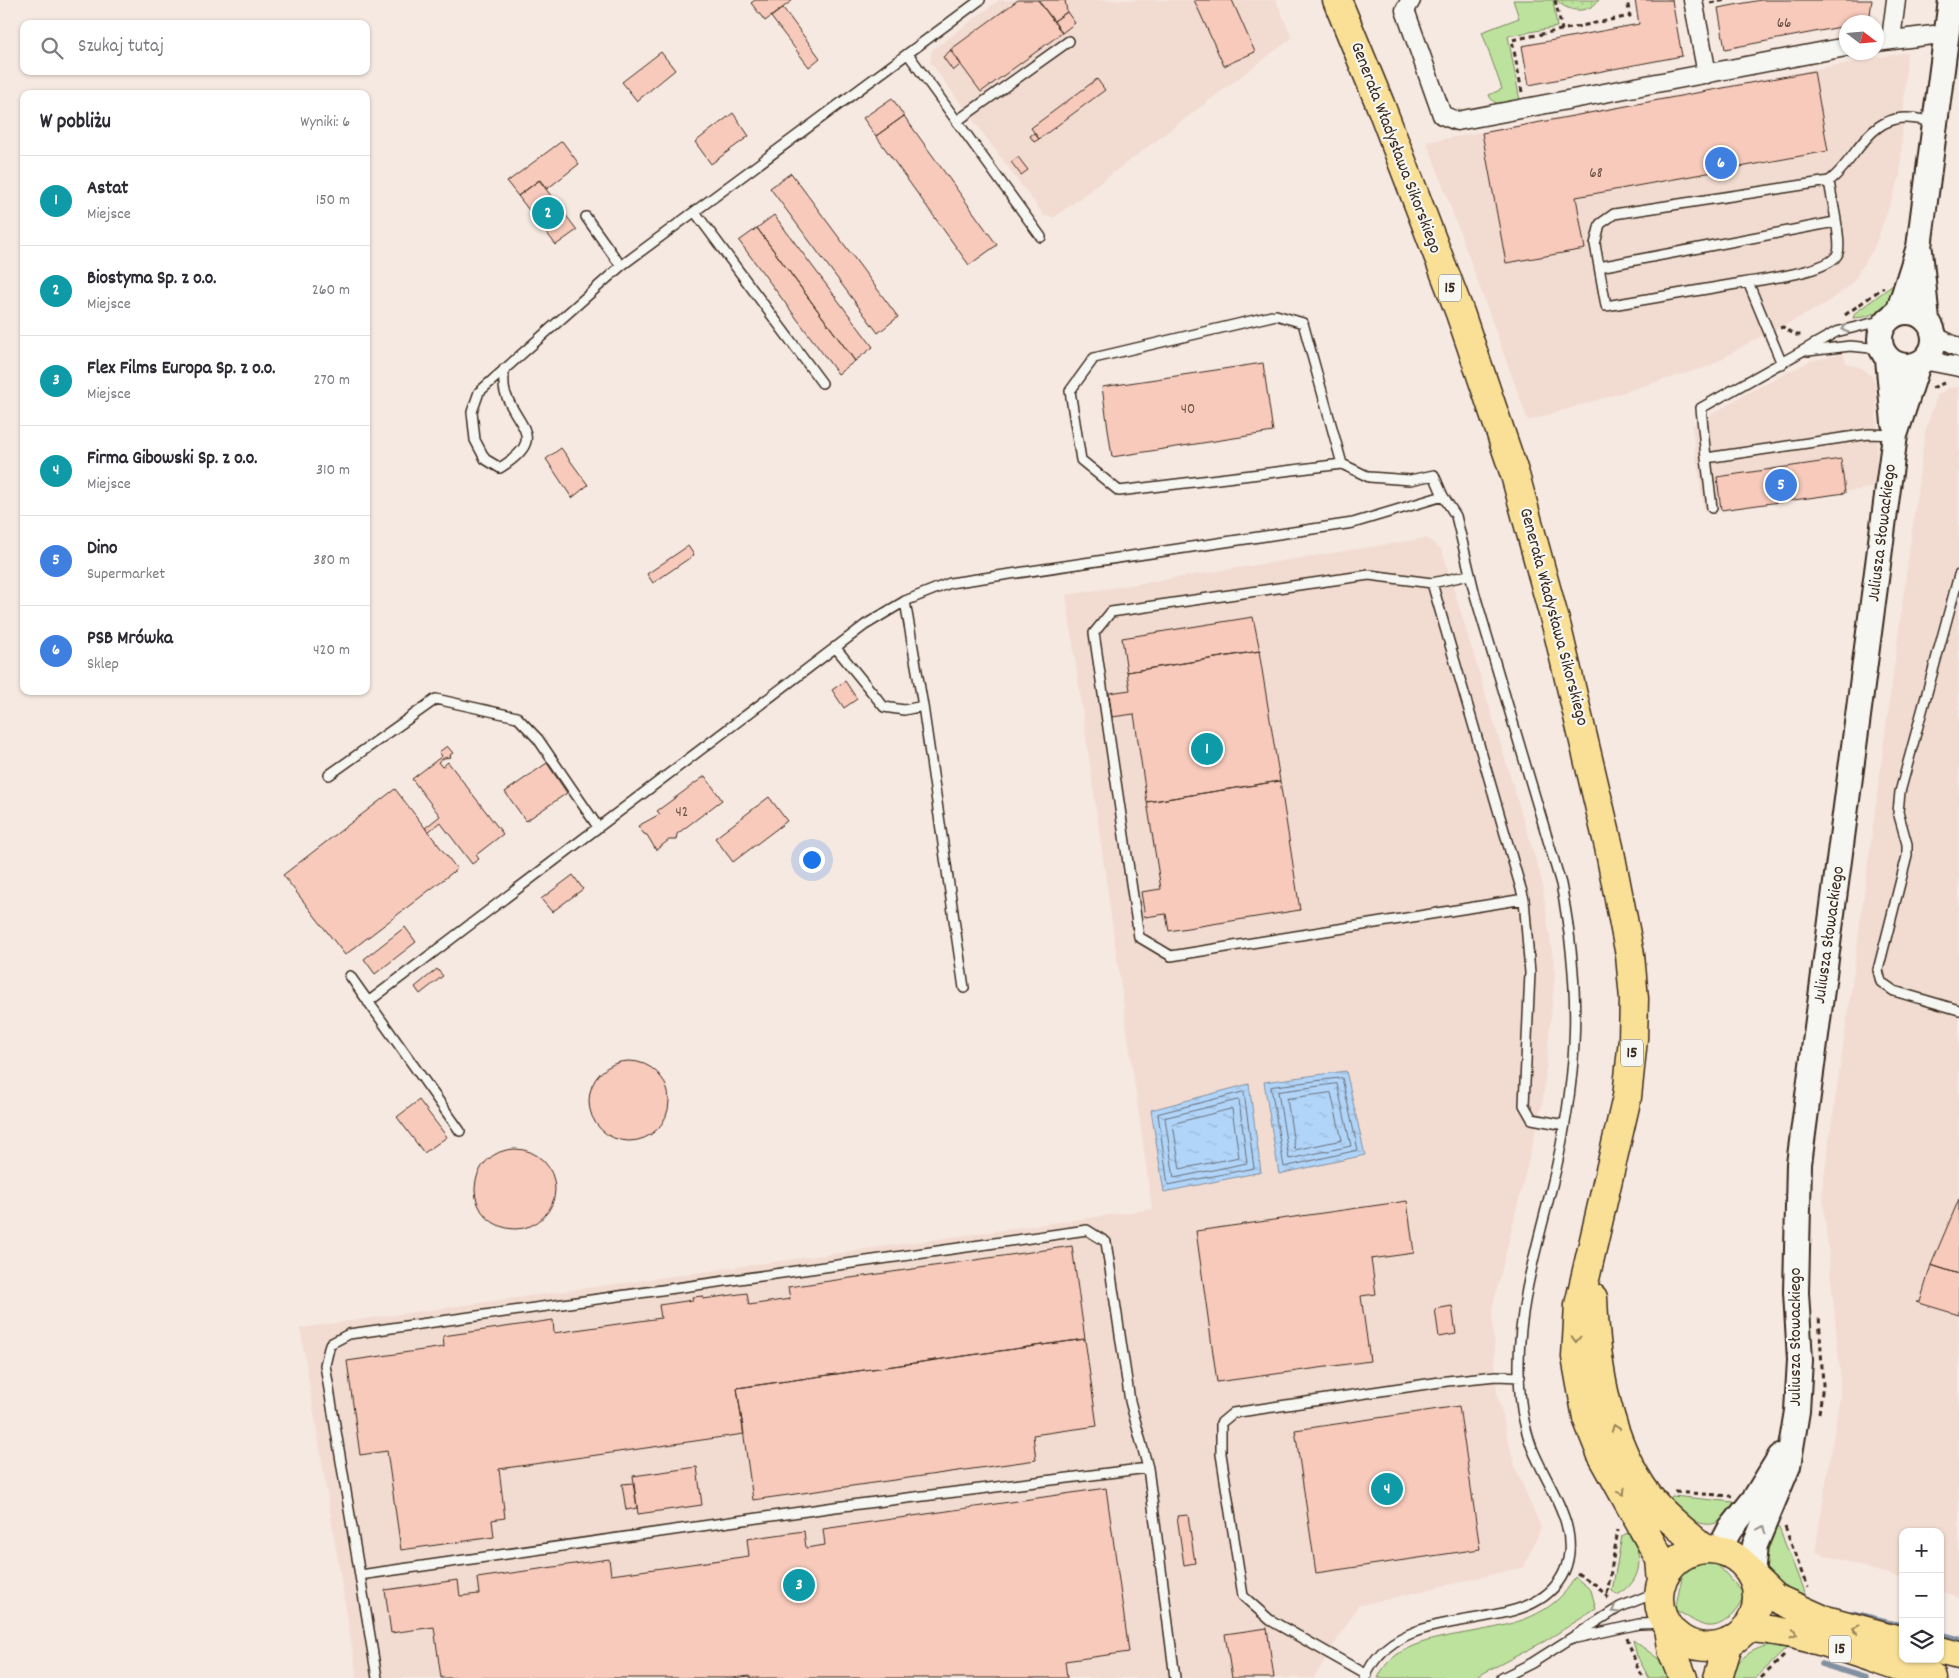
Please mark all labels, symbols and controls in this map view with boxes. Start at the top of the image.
house number: 66 [1777,13,1791,35]
north arrow [1839,15,1884,60]
search box [20,20,370,75]
icon: search [38,34,66,62]
text: Szukaj tutaj [78,34,164,61]
street label: Generała Władysława Sikorskiego [1343,39,1447,257]
text: W pobliżu [40,108,111,138]
text: Wyniki: 6 [300,111,350,134]
pin: 6 [1705,144,1737,182]
house number: 68 [1589,163,1603,185]
text: Astat [87,176,128,203]
text: 1 [54,189,58,212]
text: 150 m [316,189,350,212]
pin: 2 [532,194,564,232]
text: Miejsce [87,203,131,226]
text: Biostyma Sp. z o.o. [87,266,216,293]
road number: 15 [1439,274,1461,302]
text: 2 [53,279,60,302]
text: 260 m [312,279,350,302]
text: Miejsce [87,293,131,316]
one-way arrow [1841,324,1849,334]
text: Flex Films Europa Sp. z o.o. [87,356,275,383]
text: 3 [52,369,60,392]
text: 270 m [314,369,350,392]
text: Miejsce [87,383,131,406]
house number: 40 [1181,399,1195,421]
text: Firma Gibowski Sp. z o.o. [87,446,257,473]
text: 4 [53,459,59,482]
text: 310 m [316,459,350,482]
street label: Juliusza Słowackiego [1862,463,1904,603]
pin: 5 [1765,466,1797,504]
text: Miejsce [87,473,131,496]
street label: Generała Władysława Sikorskiego [1512,505,1594,729]
text: Dino [87,536,118,563]
text: 5 [52,549,60,572]
text: 380 m [313,549,350,572]
text: Supermarket [87,563,165,586]
text: PSB Mrówka [87,626,173,653]
text: 6 [52,639,60,662]
text: 420 m [313,639,350,662]
text: Sklep [87,653,119,676]
pin: 1 [1191,730,1223,768]
house number: 42 [676,802,688,824]
your location [799,847,825,873]
street label: Juliusza Słowackiego [1808,864,1852,1006]
road number: 15 [1621,1040,1643,1066]
street label: Juliusza Słowackiego [1784,1268,1809,1406]
one-way arrow [1571,1336,1581,1343]
one-way arrow [1611,1424,1621,1433]
pin: 4 [1371,1470,1403,1508]
one-way arrow [1616,1487,1626,1496]
one-way arrow [1755,1525,1766,1534]
map controls [1899,1528,1944,1663]
button: + [1899,1528,1944,1573]
pin: 3 [783,1566,815,1604]
button: − [1899,1573,1944,1618]
one-way arrow [1612,1604,1621,1614]
button: layers [1899,1618,1944,1663]
one-way arrow [1852,1624,1860,1634]
one-way arrow [1789,1629,1797,1639]
road number: 15 [1829,1636,1851,1662]

